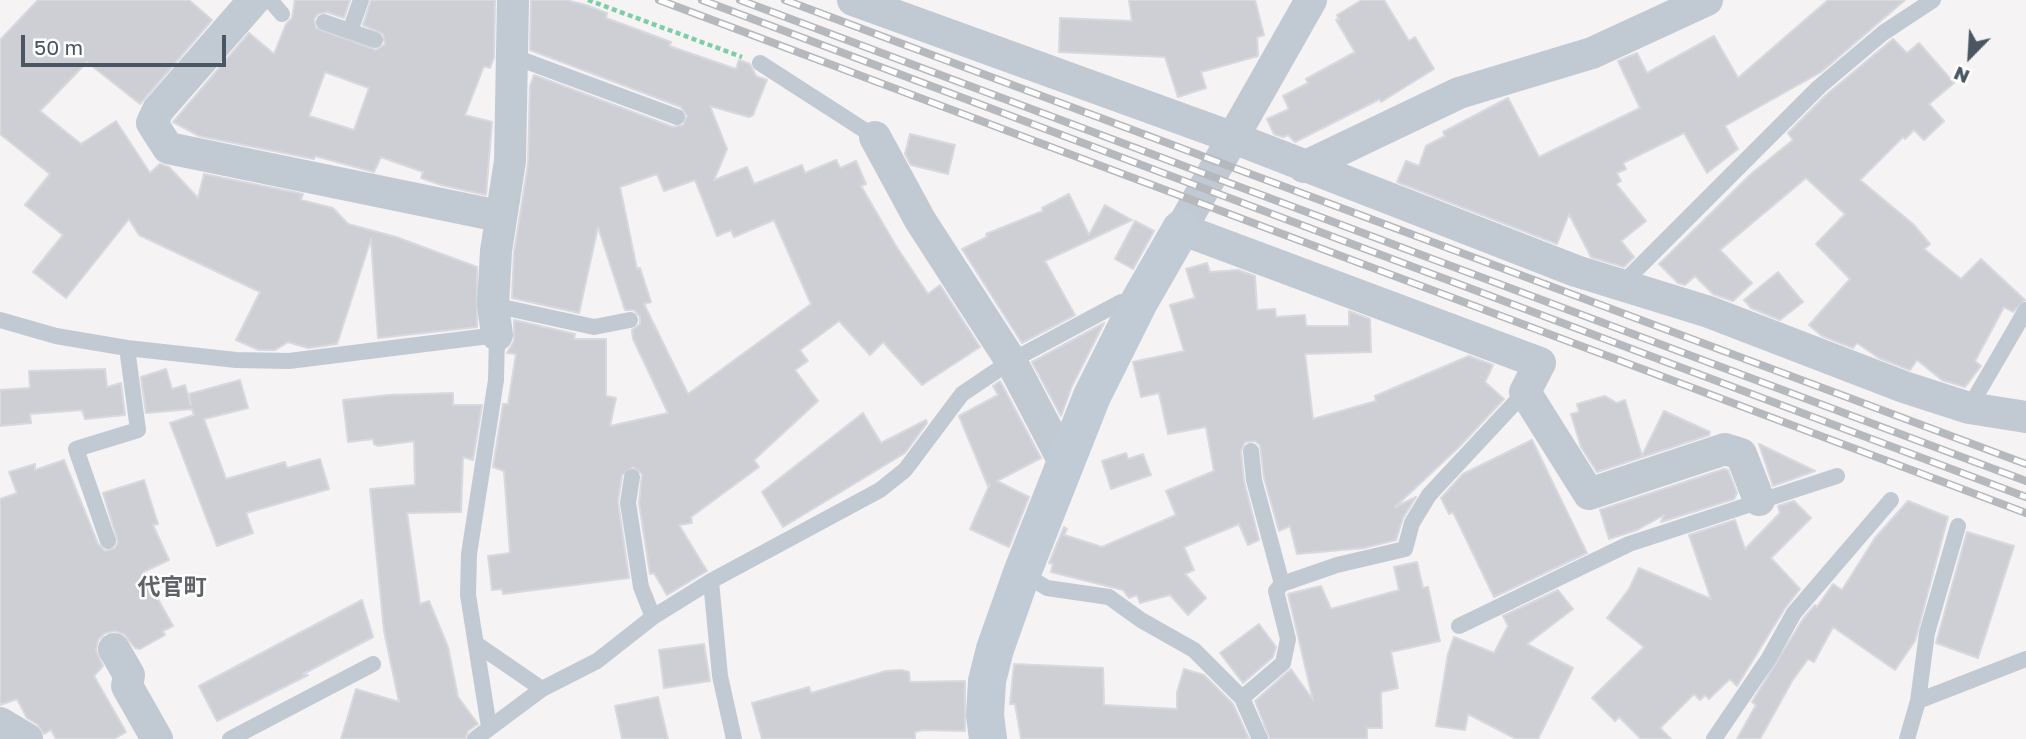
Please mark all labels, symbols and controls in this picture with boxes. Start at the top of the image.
scale bar [24,21,229,65]
north arrow [1935,21,2005,91]
text: 50 m [34,34,83,60]
text: N [1950,62,1973,89]
district label: 代官町 [138,574,206,602]

